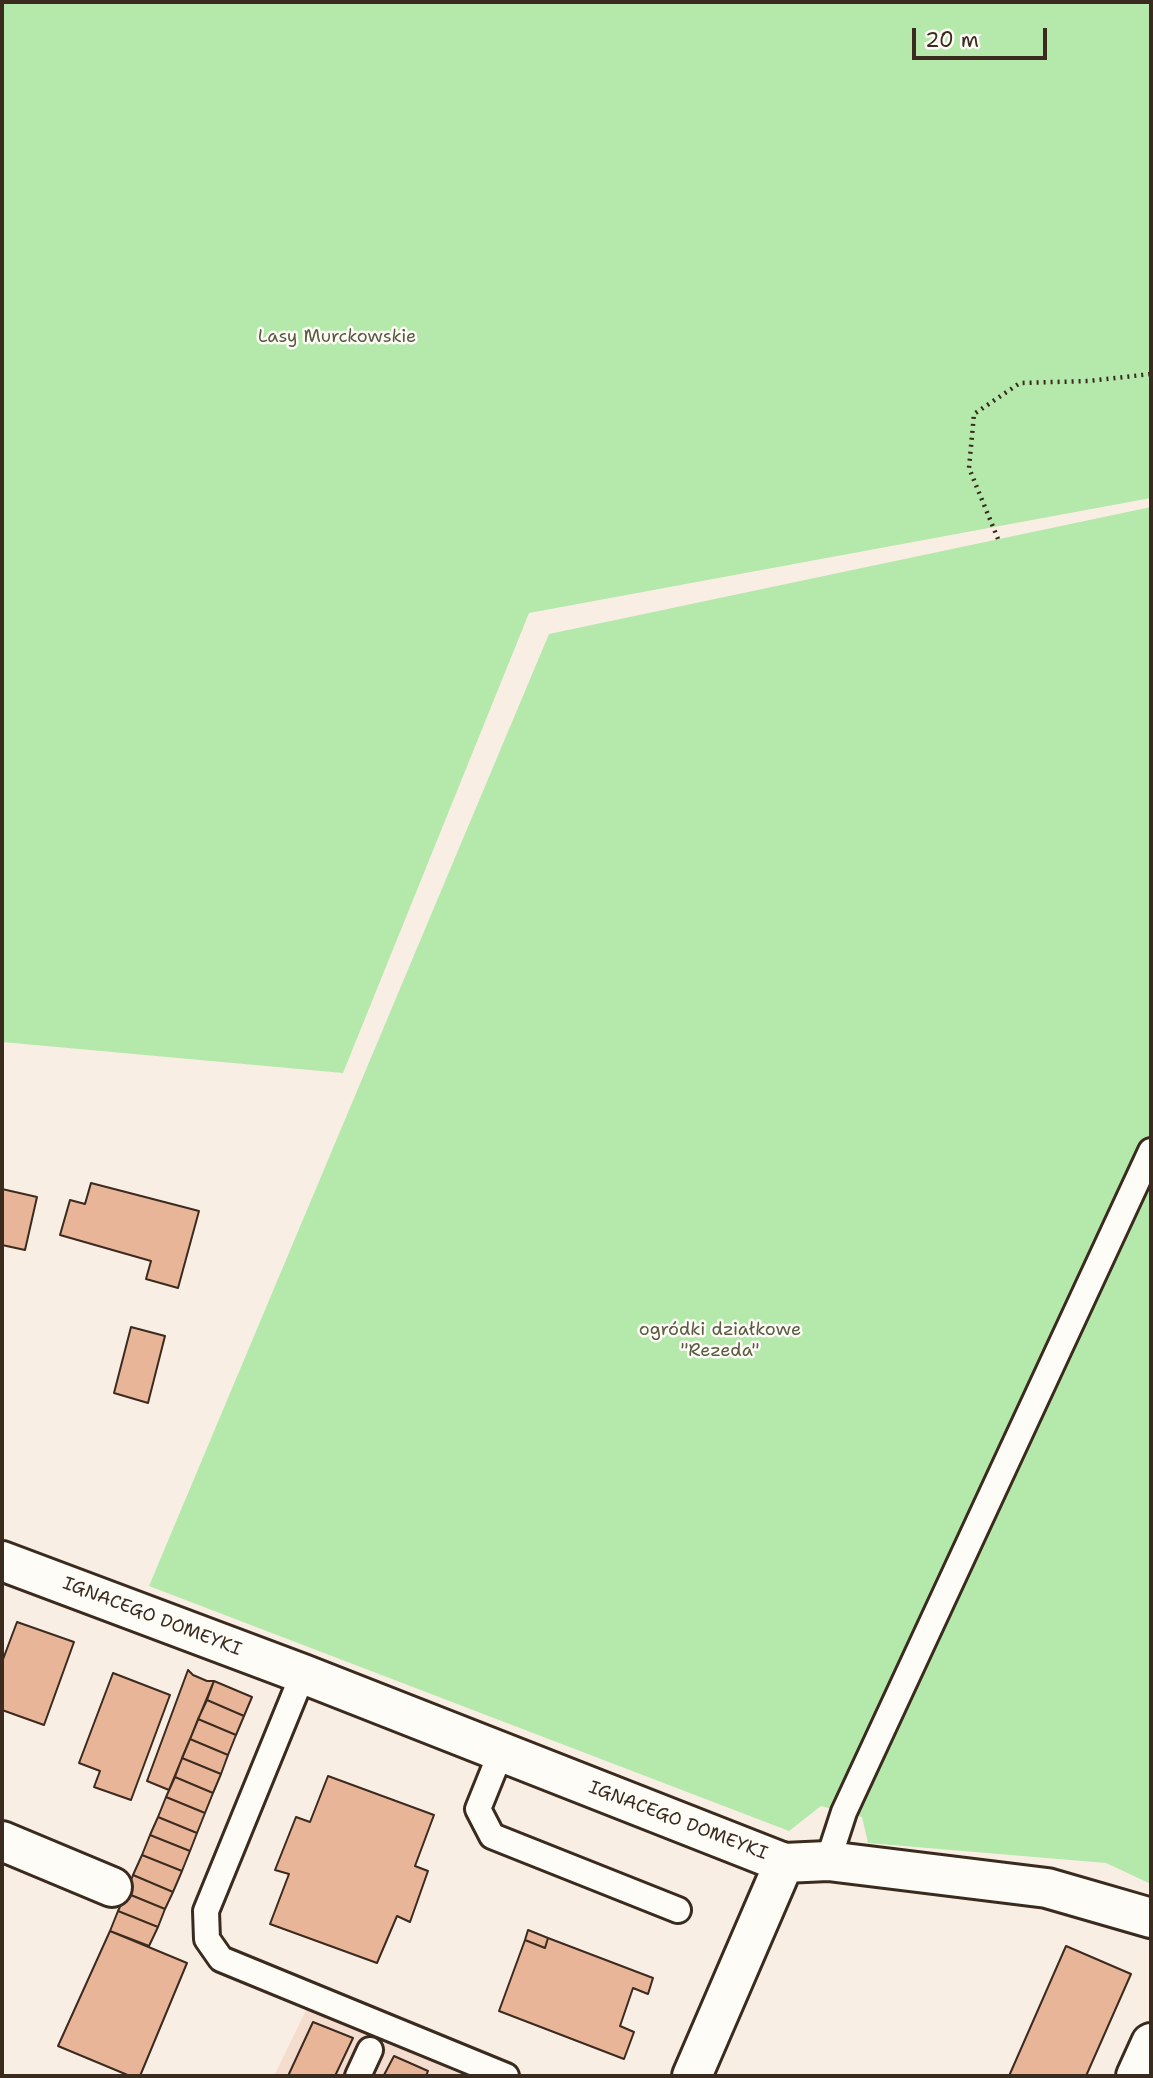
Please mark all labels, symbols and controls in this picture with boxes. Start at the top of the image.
scale bar [915,14,1050,58]
text: 20 m [925,26,979,54]
park label: Lasy Murckowskie [258,326,416,348]
park label: ogródki działkowe "Rezeda" [639,1319,801,1362]
street label: IGNACEGO DOMEYKI [60,1573,244,1661]
street label: IGNACEGO DOMEYKI [586,1777,770,1865]

